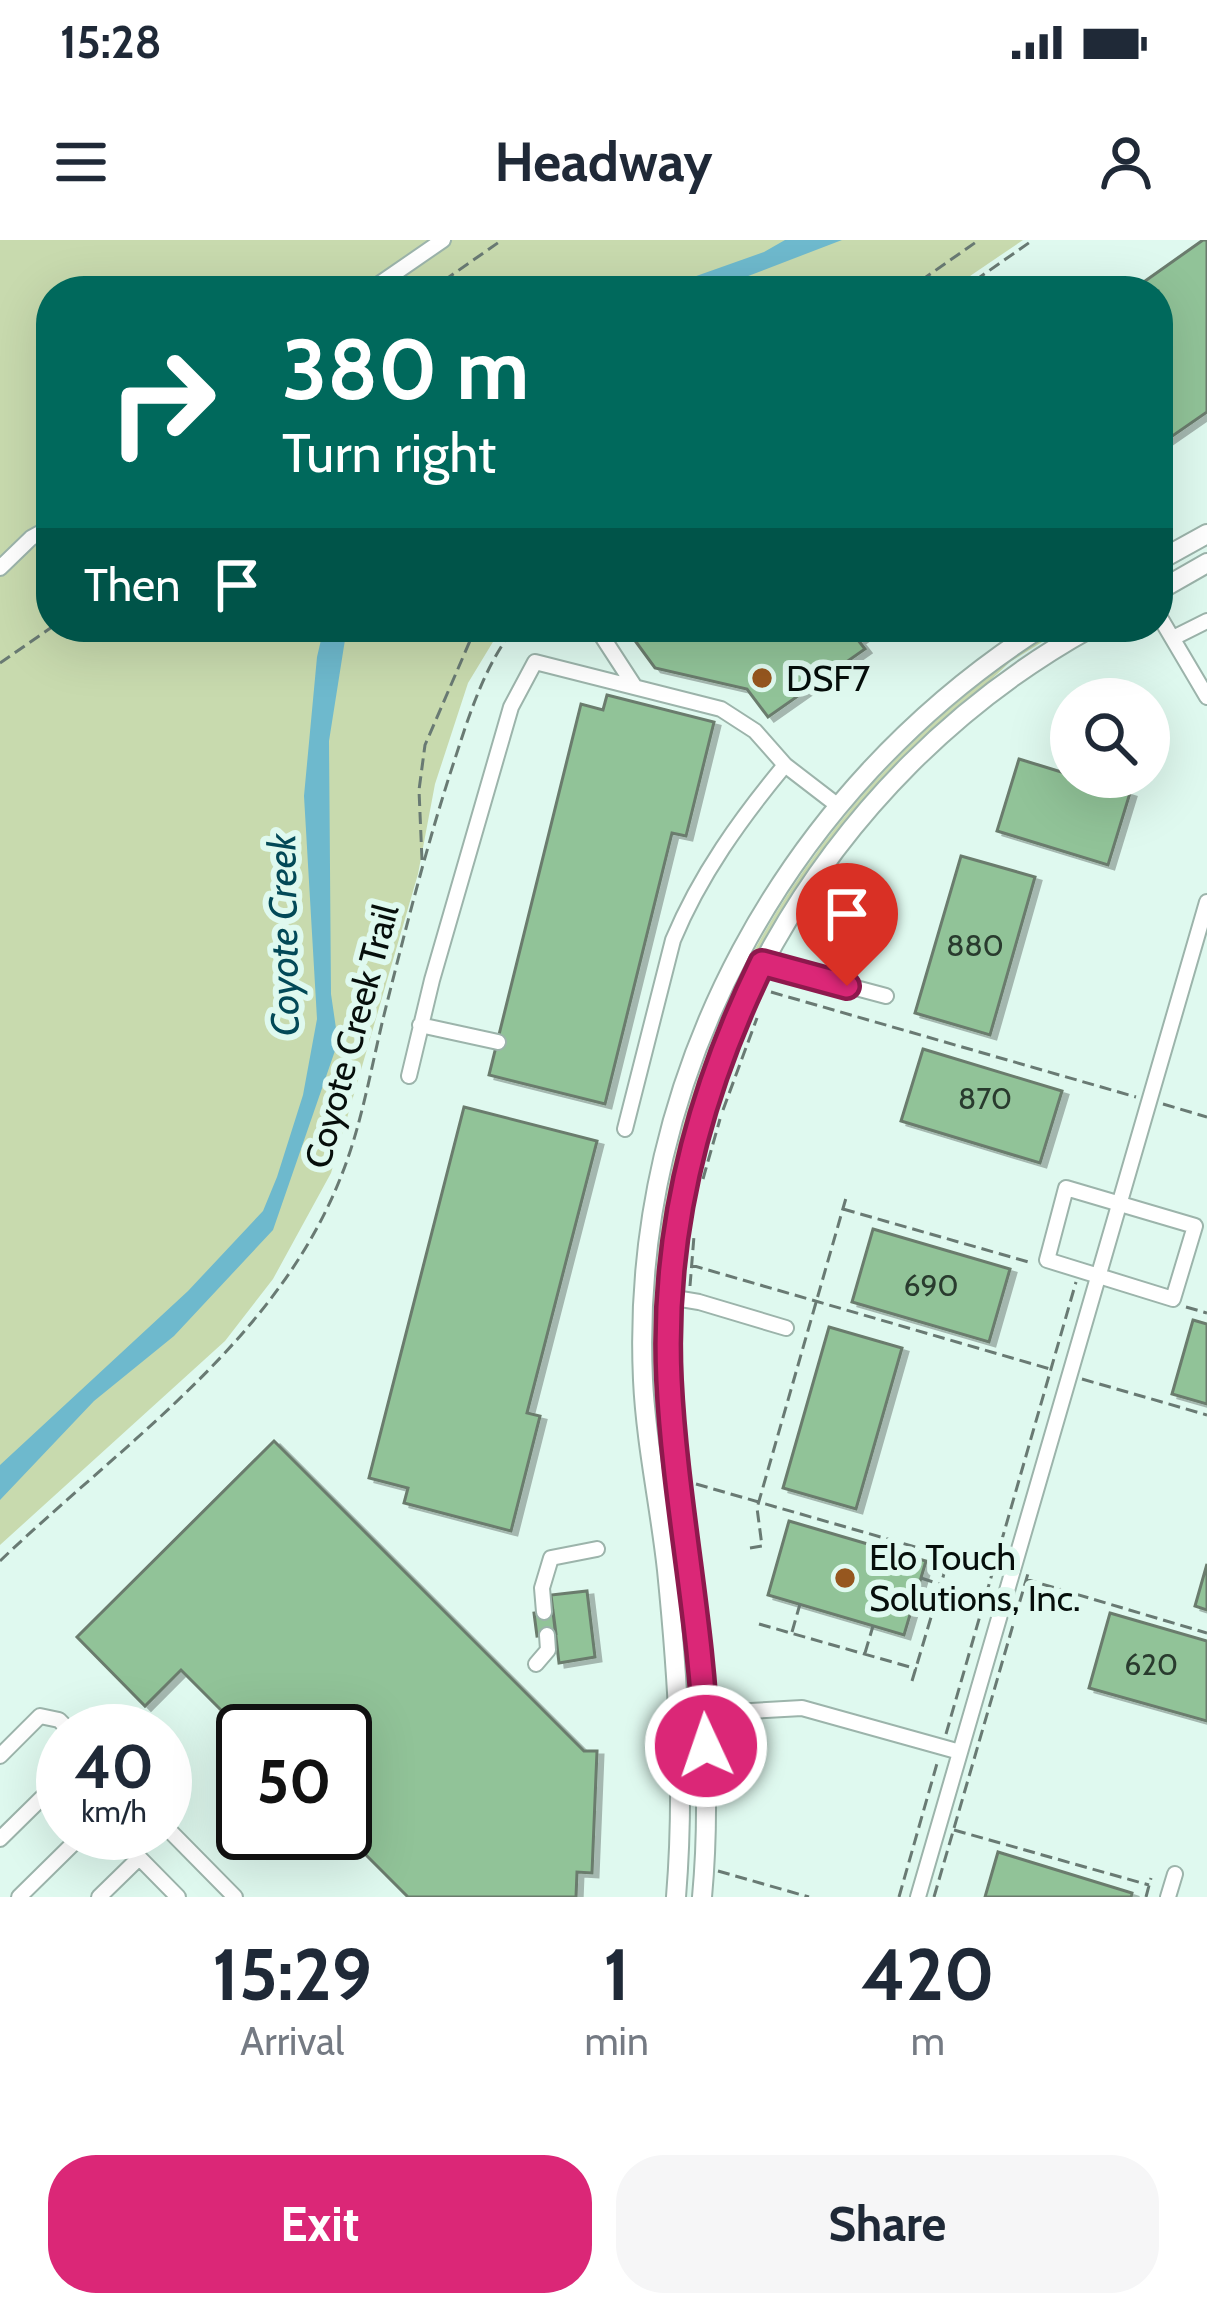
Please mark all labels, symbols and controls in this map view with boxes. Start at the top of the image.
text: 15:28 [60,15,162,69]
icon: menu [48,129,114,195]
text: Headway [495,129,712,195]
icon: person [1093,129,1159,195]
text: 380 m [282,318,529,420]
icon: right [84,324,240,480]
text: Turn right [282,420,496,486]
icon: arrive [204,552,270,618]
text: Then [84,558,180,612]
place label: DSF7 [786,656,870,700]
marker: DSF7 [749,665,775,691]
map controls [1050,678,1170,798]
button: search [1050,678,1170,798]
water label: Coyote Creek [257,832,309,1037]
pin [796,863,898,986]
icon: arrive [814,881,880,947]
street label: Coyote Creek Trail [295,899,408,1173]
house number: 880 [946,927,1004,964]
house number: 870 [958,1080,1012,1117]
house number: 690 [903,1267,959,1304]
place label: Elo Touch Solutions, Inc. [869,1535,1080,1620]
marker: Elo Touch Solutions, Inc. [832,1565,858,1591]
house number: 620 [1124,1646,1178,1683]
position arrow [643,1683,769,1809]
speed limit sign: 50 [216,1704,372,1860]
text: 40 [74,1730,154,1803]
text: km/h [81,1793,147,1830]
text: 15:29 [212,1931,372,2018]
text: 1 [603,1931,630,2018]
text: 420 [861,1931,995,2018]
text: Arrival [240,2017,344,2065]
text: min [584,2017,649,2065]
text: m [911,2017,945,2065]
button: Exit [48,2155,592,2293]
button: Share [616,2155,1159,2293]

